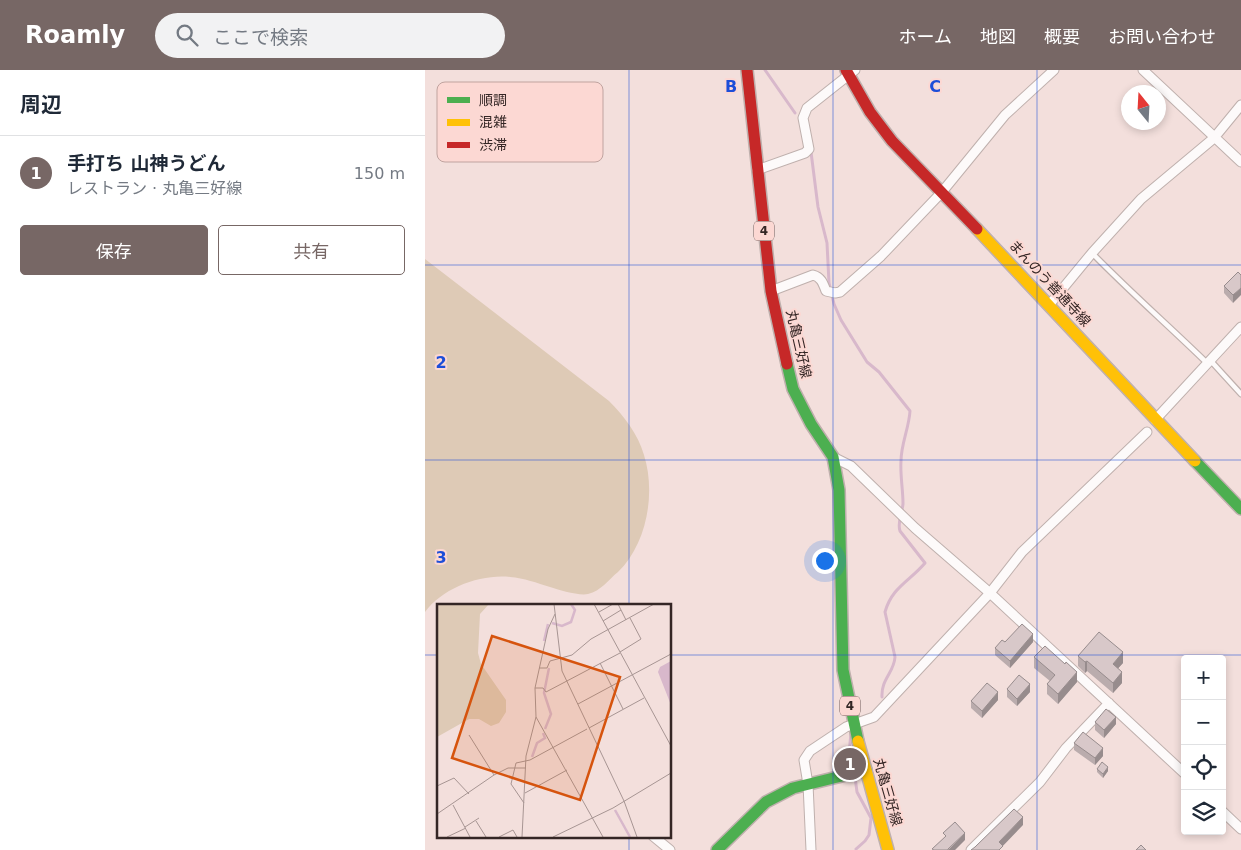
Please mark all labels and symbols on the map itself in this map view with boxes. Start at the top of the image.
text: B [725,77,737,96]
text: C [929,77,941,96]
legend [437,82,603,162]
north arrow [1121,85,1166,130]
text: 順調 [479,92,507,108]
text: 混雑 [479,114,507,130]
text: 渋滞 [479,137,507,153]
road number: 4 [754,222,774,240]
street label: まんのう善通寺線 [1006,237,1094,329]
street label: 丸亀三好線 [783,308,815,380]
text: 2 [435,353,447,372]
text: 3 [435,548,447,567]
your location [812,548,838,574]
inset map [437,604,671,838]
road number: 4 [840,696,860,716]
pin: 1 [834,745,866,783]
street label: 丸亀三好線 [871,756,905,828]

